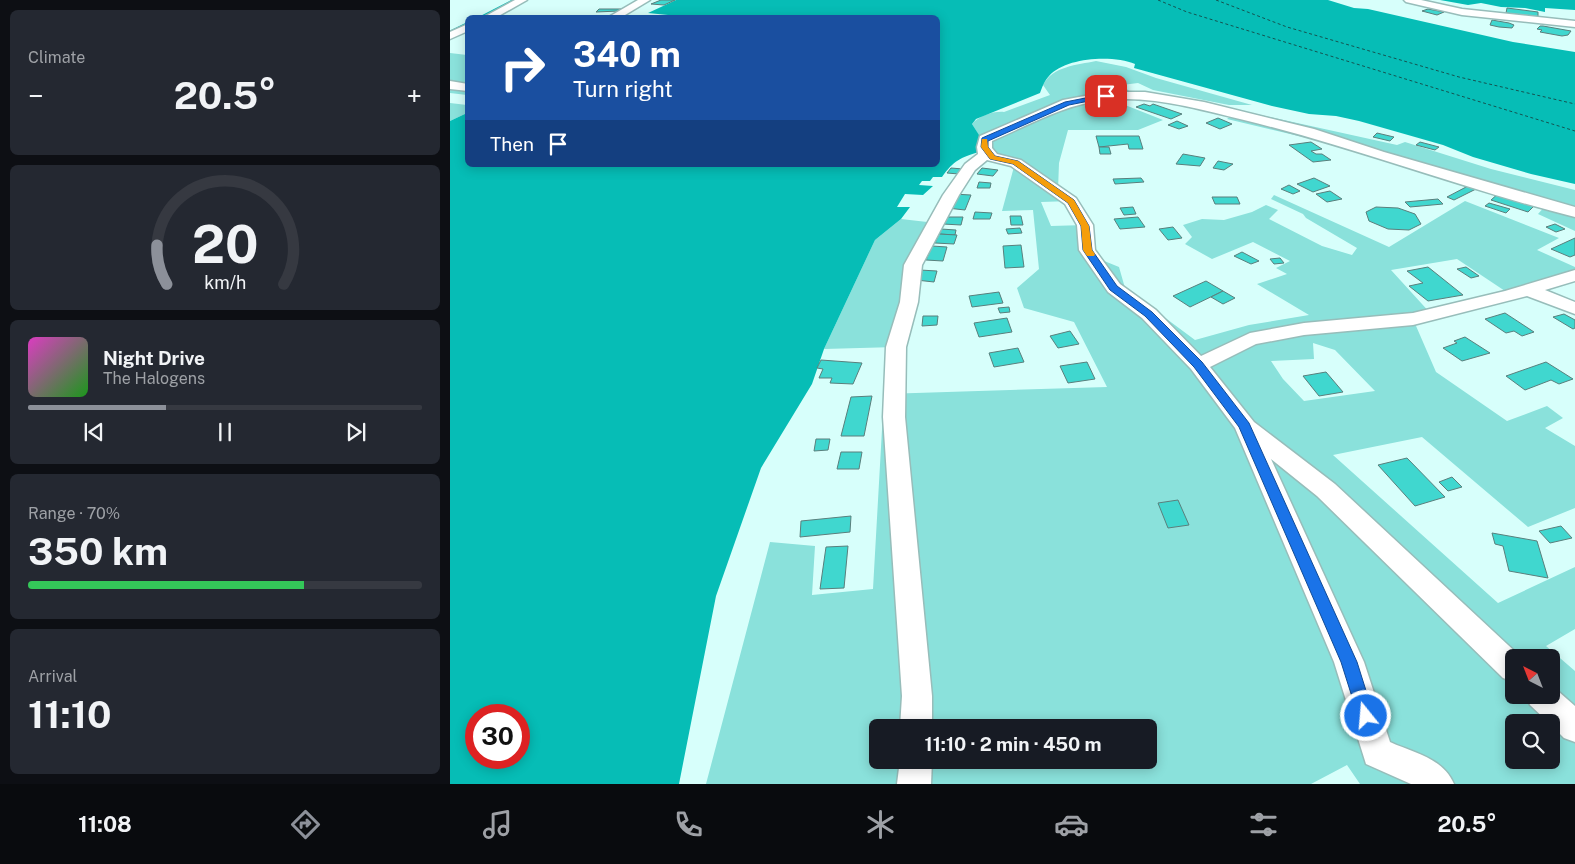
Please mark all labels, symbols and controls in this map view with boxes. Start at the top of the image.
text: 340 m [573,34,681,75]
icon: right [490,35,555,100]
text: Climate [28,48,85,67]
text: 20.5° [174,73,276,118]
pin [1085,75,1127,117]
text: Turn right [573,76,673,102]
text: − [28,79,44,112]
text: + [406,79,422,112]
icon: arrive [1092,82,1120,110]
icon: arrive [544,130,572,158]
text: Then [490,133,534,155]
text: 20 [192,214,258,275]
text: km/h [204,272,246,293]
text: Night Drive [103,347,205,369]
text: The Halogens [103,369,205,388]
icon: previous [80,418,108,446]
icon: pause [211,418,239,446]
icon: next [342,418,370,446]
text: Range · 70% [28,504,120,523]
text: 350 km [28,529,168,574]
north arrow [1505,649,1560,704]
map controls [1505,649,1560,769]
text: Arrival [28,667,77,686]
position arrow [1339,689,1391,741]
text: 11:10 [28,692,112,737]
speed limit sign: 30 [465,704,530,769]
button: search [1505,714,1560,769]
text: 11:10 · 2 min · 450 m [925,733,1102,755]
icon: directions [288,807,323,842]
icon: music [480,807,515,842]
icon: phone [671,807,706,842]
icon: climate [863,807,898,842]
icon: car [1054,807,1089,842]
icon: filters [1246,807,1281,842]
text: 11:08 [78,811,132,837]
text: 20.5° [1437,811,1497,837]

